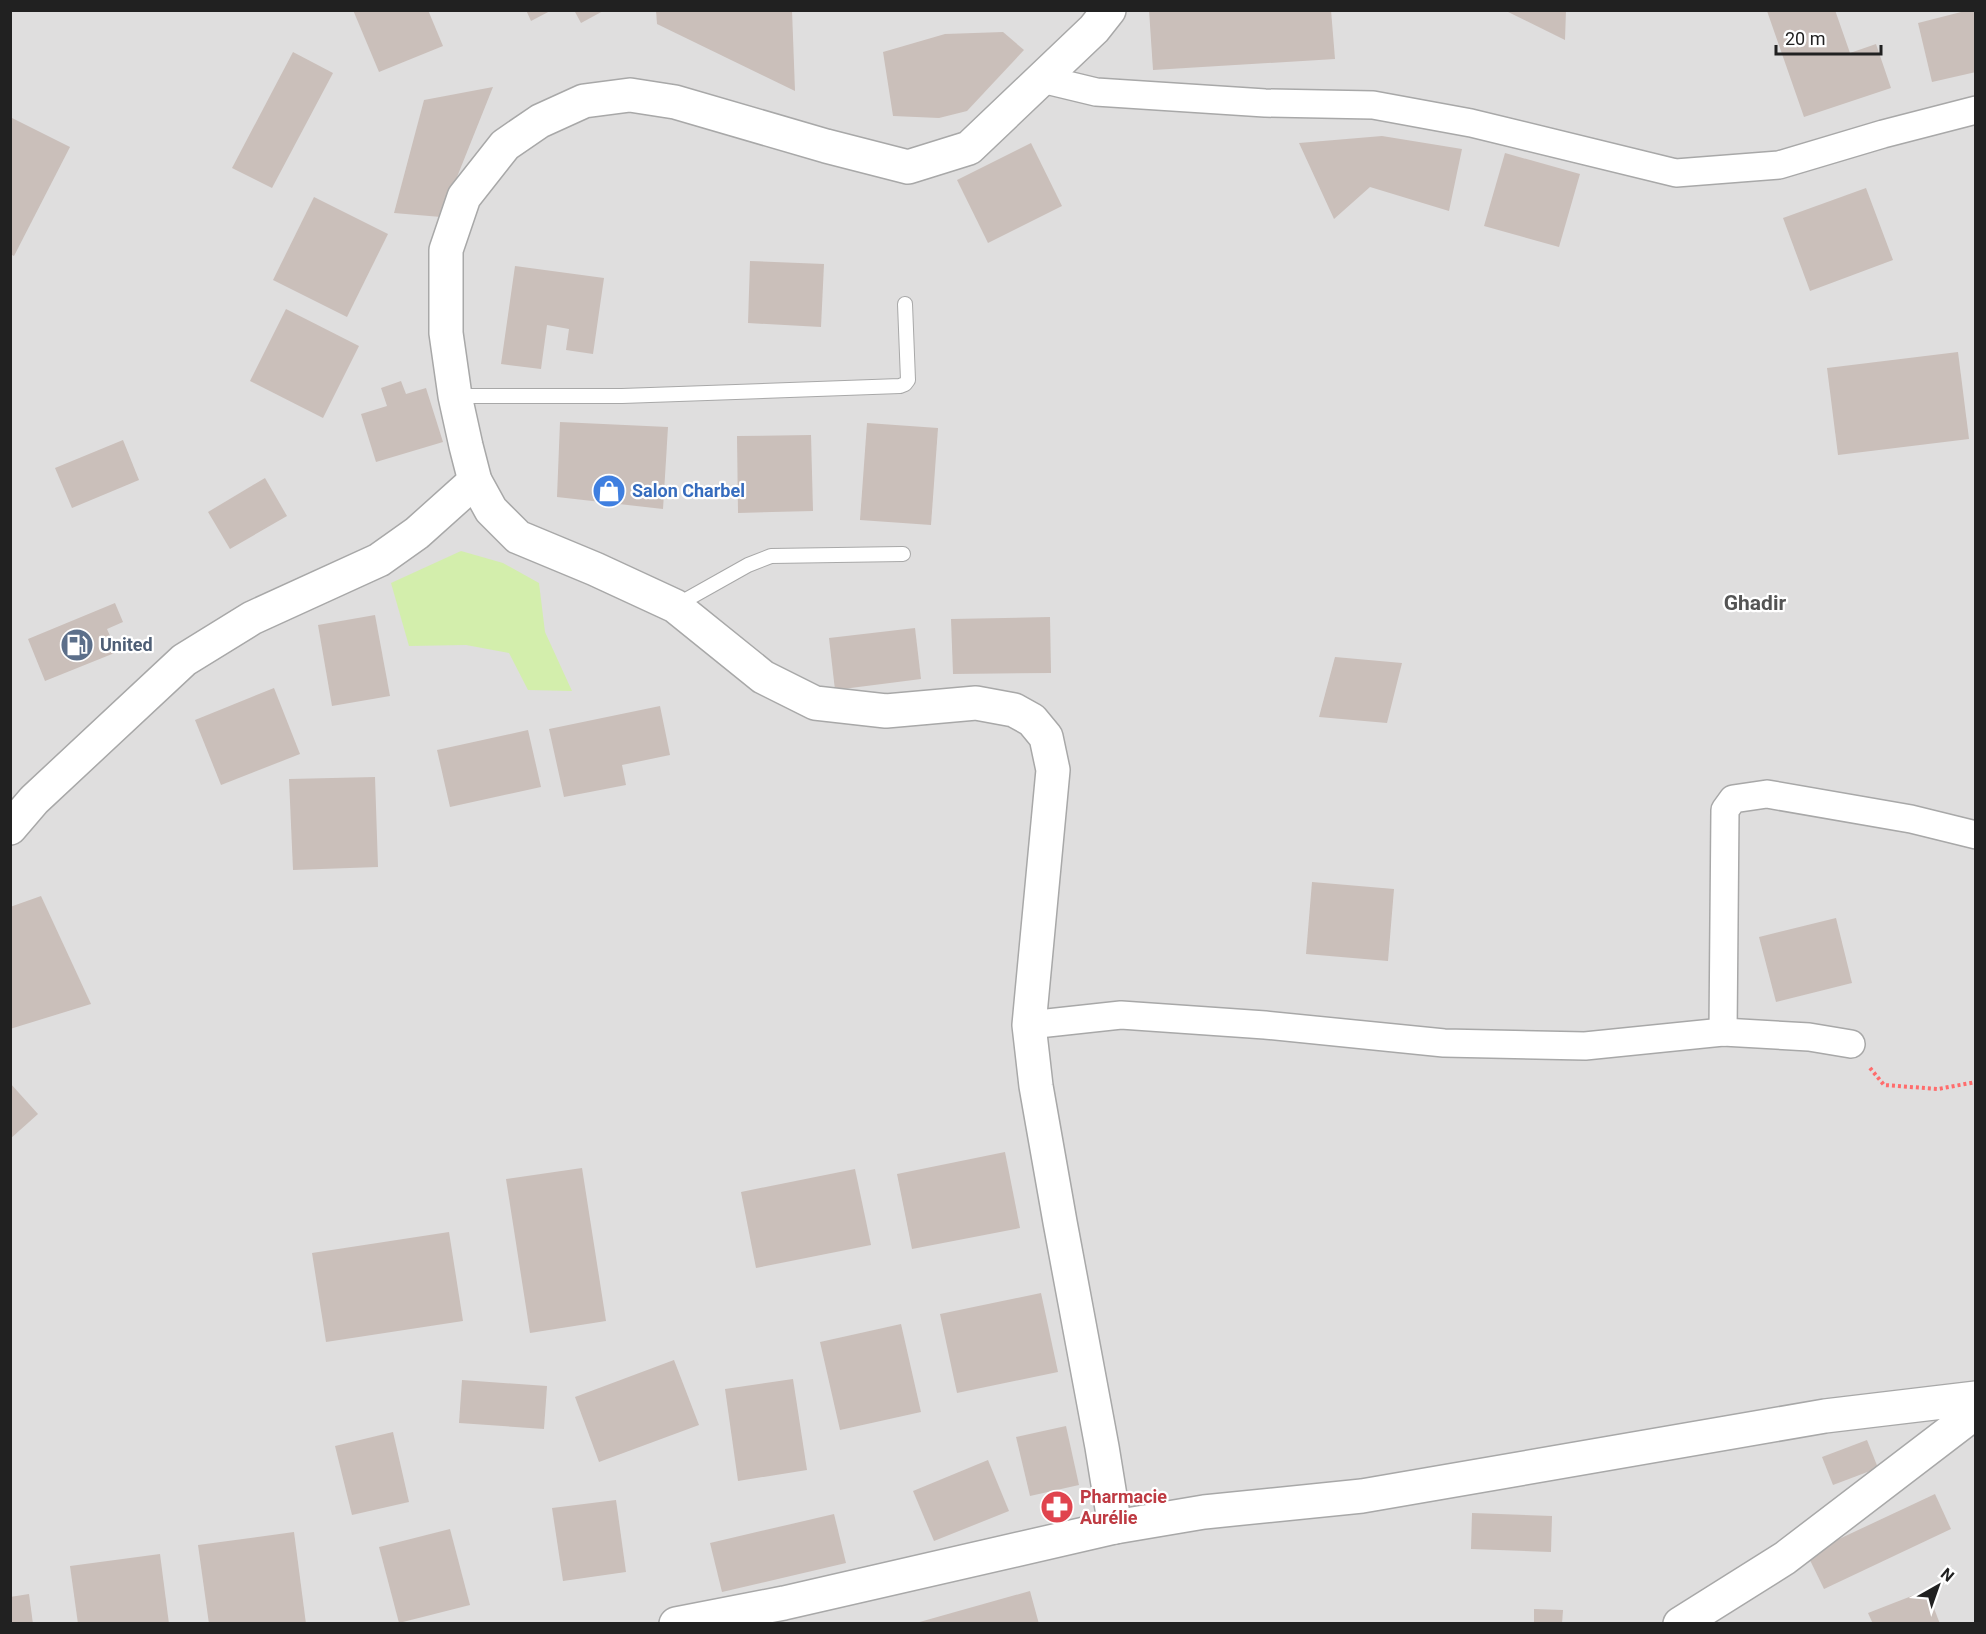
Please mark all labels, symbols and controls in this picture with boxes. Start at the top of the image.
scale bar [1776,18,1881,56]
text: 20 m [1785,28,1825,49]
shop icon: Salon Charbel [591,473,627,509]
place label: Salon Charbel [632,480,745,501]
district label: Ghadir [1724,591,1786,615]
fuel station icon: United [59,627,95,663]
place label: United [100,634,153,655]
place label: Pharmacie Aurélie [1080,1486,1167,1528]
pharmacy icon: Pharmacie Aurélie [1039,1489,1075,1525]
north arrow [1908,1556,1968,1616]
text: N [1937,1564,1958,1586]

